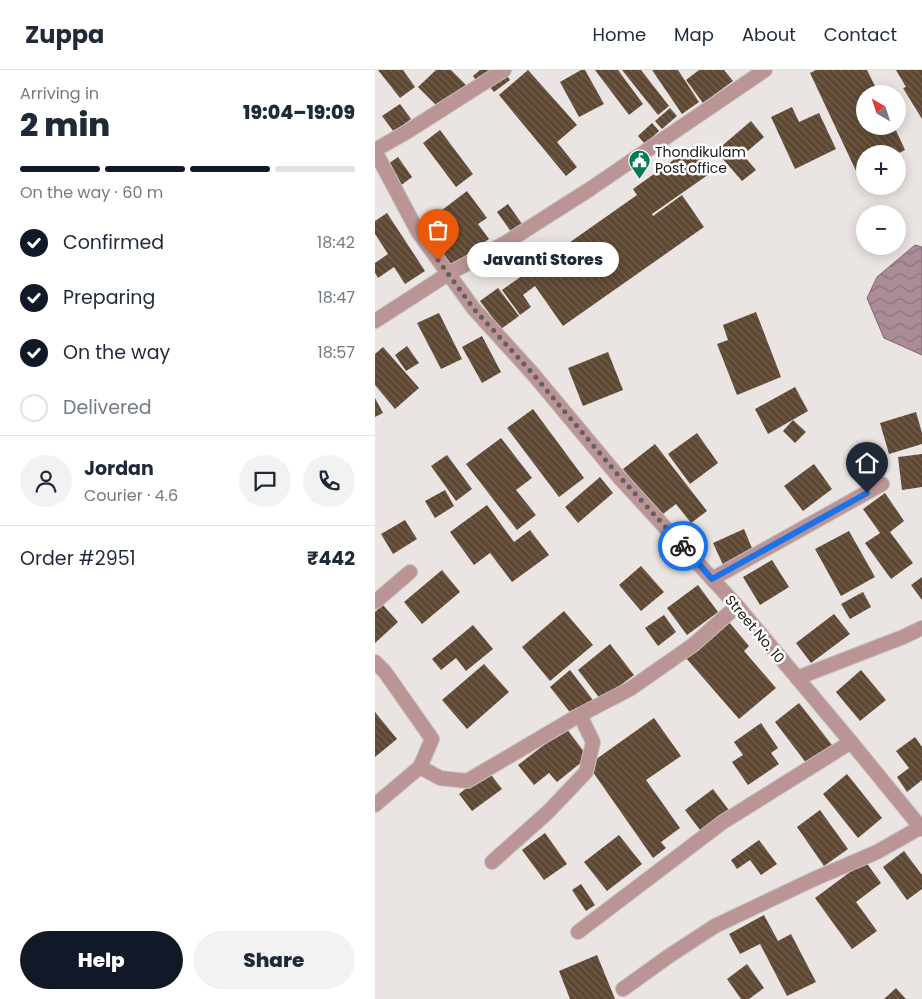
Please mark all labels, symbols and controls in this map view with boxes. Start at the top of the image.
text: Zuppa [25,18,104,51]
text: Home [592,22,646,47]
text: Map [674,22,714,47]
text: About [742,22,796,47]
text: Contact [824,22,897,47]
text: Arriving in [20,82,99,105]
north arrow [856,85,906,135]
map controls [856,85,906,255]
text: 19:04–19:09 [243,99,355,126]
text: 2 min [20,102,110,147]
place label: Thondikulam Post office [655,142,746,178]
button: + [856,145,906,195]
public building icon: Thondikulam Post office [627,148,651,179]
text: On the way · 60 m [20,181,163,204]
button: − [856,205,906,255]
pin [417,209,459,260]
icon: bag [424,216,452,244]
icon: check [20,229,48,257]
text: Confirmed [63,229,164,256]
text: 18:42 [317,231,355,254]
callout: Javanti Stores [468,242,621,278]
text: Javanti Stores [483,248,603,271]
icon: check [20,284,48,312]
text: Preparing [63,284,155,311]
text: 18:47 [318,286,355,309]
icon: check [20,339,48,367]
text: On the way [63,339,170,366]
text: 18:57 [318,341,355,364]
text: Delivered [63,394,152,421]
pin [846,442,888,493]
icon: home [853,449,881,477]
button: person [20,455,72,507]
text: Jordan [84,455,154,482]
button: chat [239,455,291,507]
button: phone [303,455,355,507]
text: Courier · 4.6 [84,484,178,507]
courier [658,521,708,571]
icon: bike [669,532,697,560]
text: Order #2951 [20,545,136,572]
text: ₹442 [307,545,355,572]
street label: Street No. 10 [721,591,789,667]
button: Help [20,931,183,989]
button: Share [193,931,355,989]

